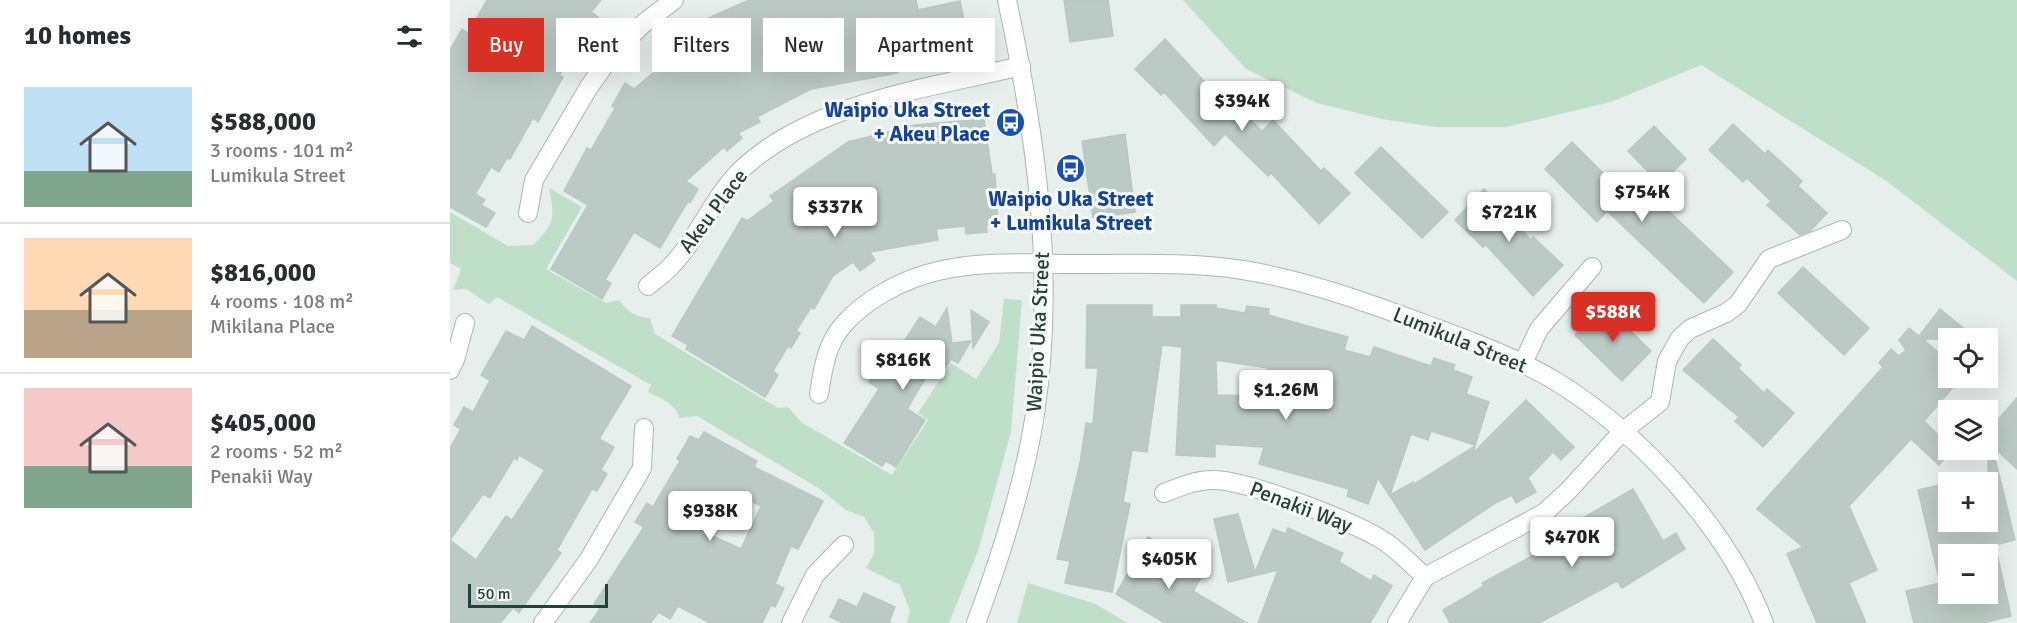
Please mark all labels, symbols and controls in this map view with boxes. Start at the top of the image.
chip: Buy [468,18,544,72]
chip: Rent [556,18,640,72]
chip: Filters [652,18,751,72]
chip: New [763,18,844,72]
chip: Apartment [856,18,995,72]
text: 10 homes [24,20,131,52]
icon: filters [393,20,426,53]
pin: $394K [1200,81,1284,132]
text: $394K [1214,88,1270,113]
place label: Waipio Uka Street + Akeu Place [825,97,990,147]
text: $588,000 [210,106,316,138]
bus stop icon: Waipio Uka Street + Akeu Place [995,106,1027,138]
icon: home [72,111,144,183]
text: 3 rooms · 101 m² [210,138,354,163]
bus stop icon: Waipio Uka Street + Lumikula Street [1055,152,1087,184]
text: Lumikula Street [210,163,345,188]
street label: Akeu Place [673,164,753,258]
pin: $754K [1600,172,1684,223]
text: $754K [1614,179,1670,204]
place label: Waipio Uka Street + Lumikula Street [988,186,1154,236]
pin: $337K [793,187,877,238]
pin: $721K [1467,192,1551,243]
text: $337K [807,194,863,219]
text: $721K [1481,199,1537,224]
street label: Waipio Uka Street [1021,251,1055,413]
text: $816,000 [210,257,316,289]
icon: home [72,262,144,334]
text: 4 rooms · 108 m² [210,289,354,314]
pin: $588K [1571,292,1655,343]
text: $588K [1585,299,1641,324]
street label: Lumikula Street [1389,301,1531,379]
text: Mikilana Place [210,314,335,339]
map controls [1938,328,1998,604]
button: locate [1938,328,1998,388]
pin: $816K [861,340,945,391]
text: $816K [875,347,931,372]
pin: $1.26M [1237,370,1335,421]
text: $1.26M [1253,377,1319,402]
button: layers [1938,400,1998,460]
text: $405,000 [210,407,316,439]
icon: home [72,412,144,484]
text: 2 rooms · 52 m² [210,439,343,464]
text: Penakii Way [210,464,313,489]
button: + [1938,472,1998,532]
street label: Penakii Way [1246,476,1356,538]
pin: $938K [668,491,752,542]
text: $938K [682,498,738,523]
pin: $470K [1530,517,1614,568]
text: $470K [1544,524,1600,549]
pin: $405K [1127,539,1211,590]
button: − [1938,544,1998,604]
text: $405K [1141,546,1197,571]
scale bar [468,581,608,608]
text: 50 m [477,584,511,604]

